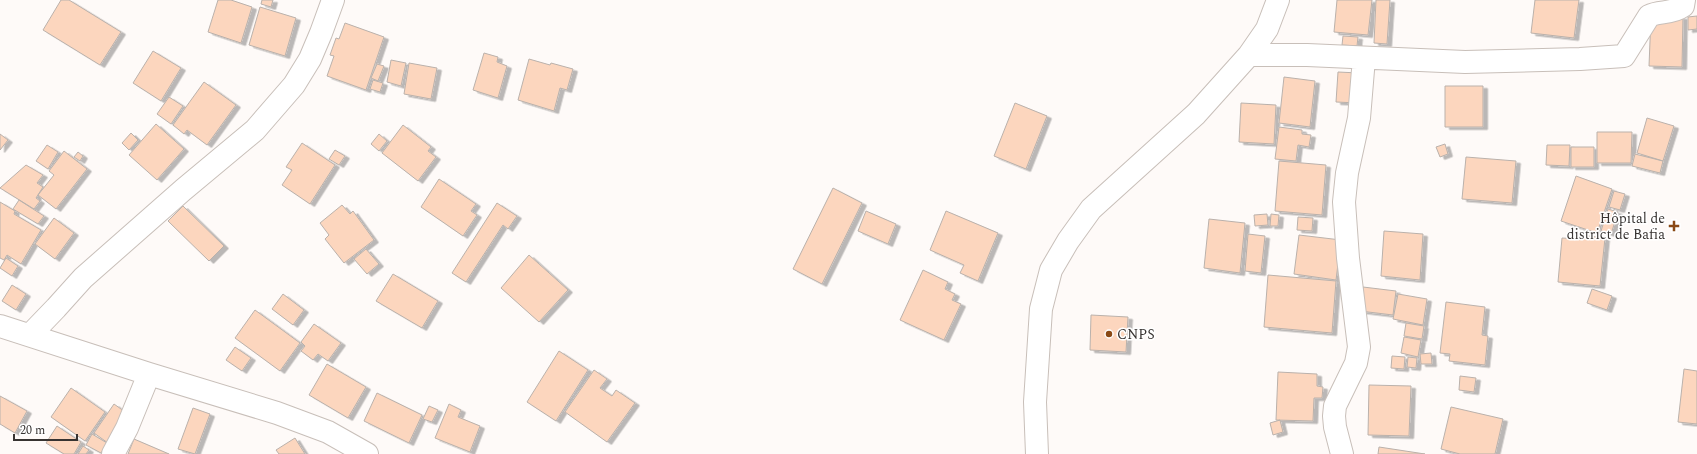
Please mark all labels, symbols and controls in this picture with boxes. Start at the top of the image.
place label: Hôpital de district de Bafia [1567,208,1665,245]
marker: Hôpital de district de Bafia [1668,220,1680,232]
place label: CNPS [1117,324,1155,345]
marker: CNPS [1104,329,1114,339]
scale bar [14,416,77,442]
text: 20 m [20,421,45,440]

